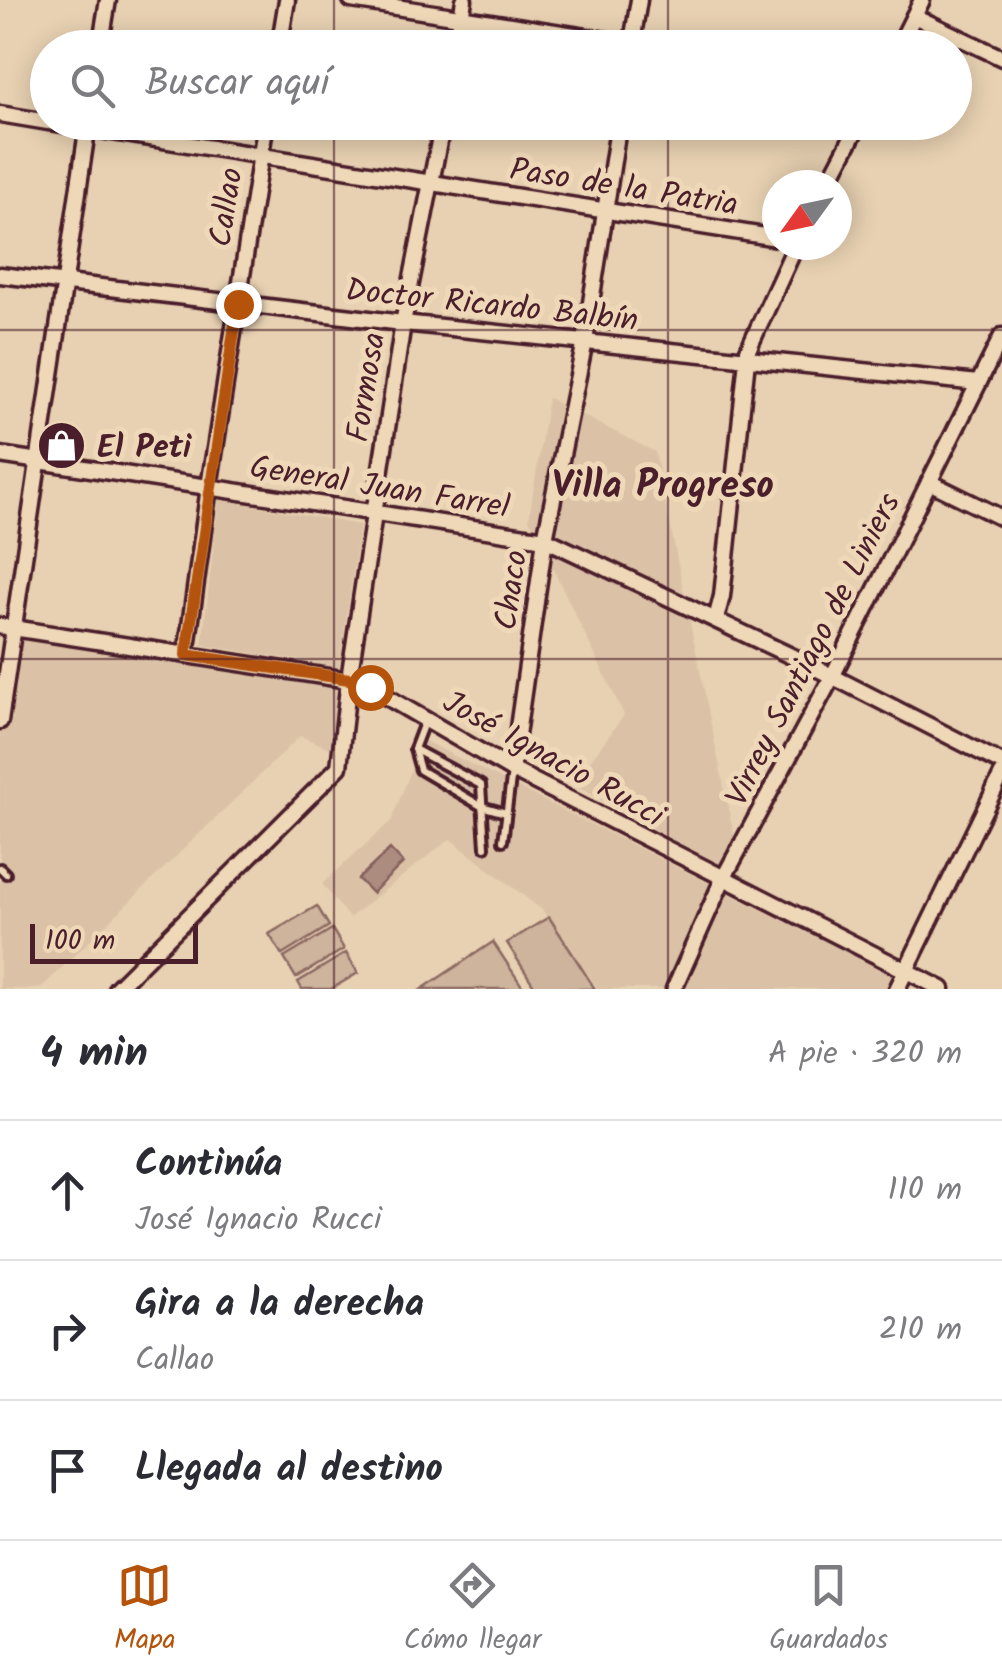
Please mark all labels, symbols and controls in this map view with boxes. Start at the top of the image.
search box [30,30,972,140]
text: Buscar aquí [145,55,329,115]
icon: search [65,58,120,113]
street label: Paso de la Patria [506,145,741,232]
street label: Callao [196,164,259,251]
north arrow [762,170,852,260]
street label: Doctor Ricardo Balbín [343,266,641,347]
route end [216,282,262,328]
street label: Formosa [334,329,401,446]
shop icon: El Peti [36,420,88,472]
place label: El Peti [97,423,192,474]
street label: General Juan Farrel [246,443,513,534]
district label: Villa Progreso [552,457,774,517]
street label: Virrey Santiago de Liniers [713,484,916,816]
street label: Chaco [482,547,543,634]
route start [348,665,394,711]
street label: José Ignacio Rucci [433,678,674,843]
scale bar [30,919,198,964]
text: 100 m [45,919,115,964]
text: 4 min [40,1021,148,1088]
text: A pie · 320 m [768,1029,962,1080]
text: Continúa [135,1135,282,1195]
icon: ahead [40,1163,95,1218]
text: 110 m [888,1165,962,1216]
text: José Ignacio Rucci [135,1195,382,1246]
text: Gira a la derecha [135,1275,424,1335]
icon: right [40,1303,95,1358]
text: 210 m [879,1305,962,1356]
text: Callao [135,1335,214,1386]
text: Llegada al destino [135,1440,443,1500]
icon: arrive [40,1443,95,1498]
tab: Mapa [114,1558,176,1663]
tab: Cómo llegar [404,1558,541,1663]
tab: Guardados [769,1558,888,1663]

